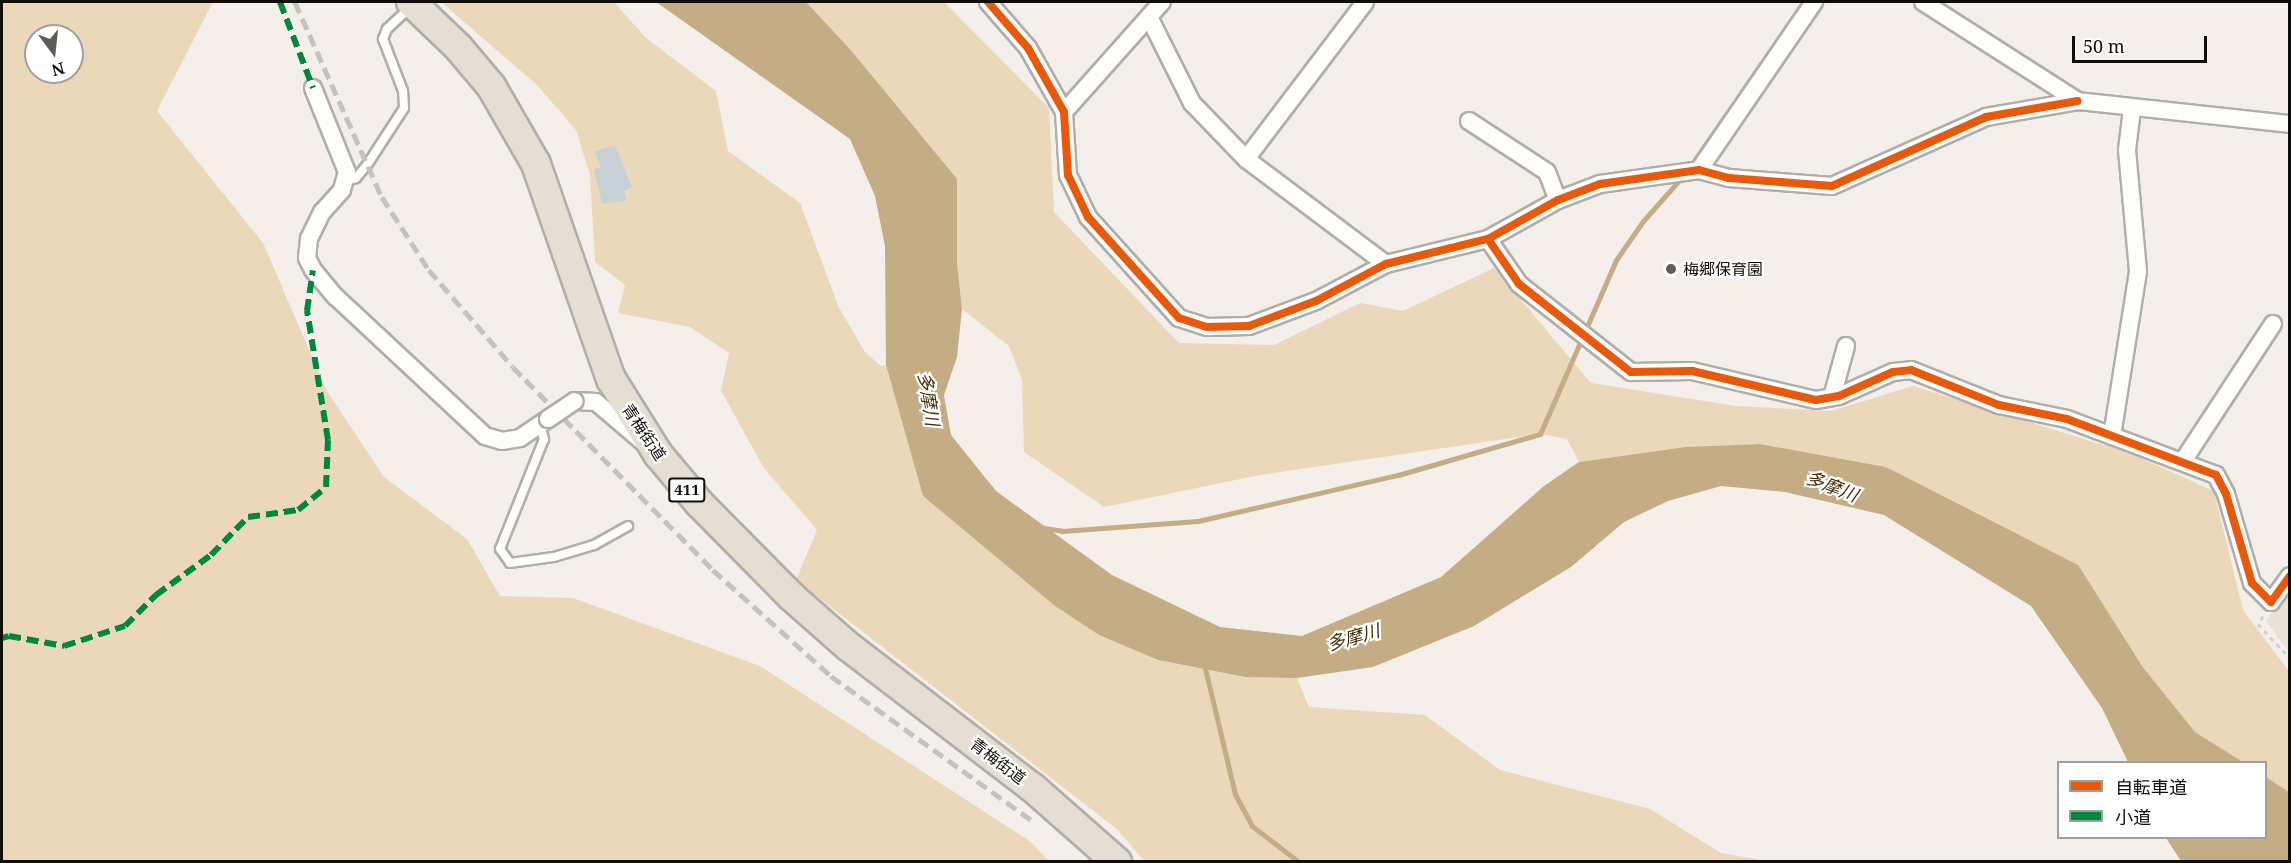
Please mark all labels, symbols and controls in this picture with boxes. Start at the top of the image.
north arrow [24,24,84,84]
scale bar [2075,24,2210,62]
text: 50 m [2083,34,2125,58]
text: N [49,57,67,82]
place label: 梅郷保育園 [1683,259,1763,279]
marker: 梅郷保育園 [1664,262,1678,276]
water label: 多摩川 [914,371,944,427]
street label: 青梅街道 [618,400,670,464]
water label: 多摩川 [1803,466,1861,506]
road number: 411 [668,478,706,502]
water label: 多摩川 [1324,619,1382,655]
street label: 青梅街道 [967,734,1029,788]
legend [2057,761,2267,839]
text: 自転車道 [2115,775,2187,799]
text: 小道 [2115,805,2151,829]

